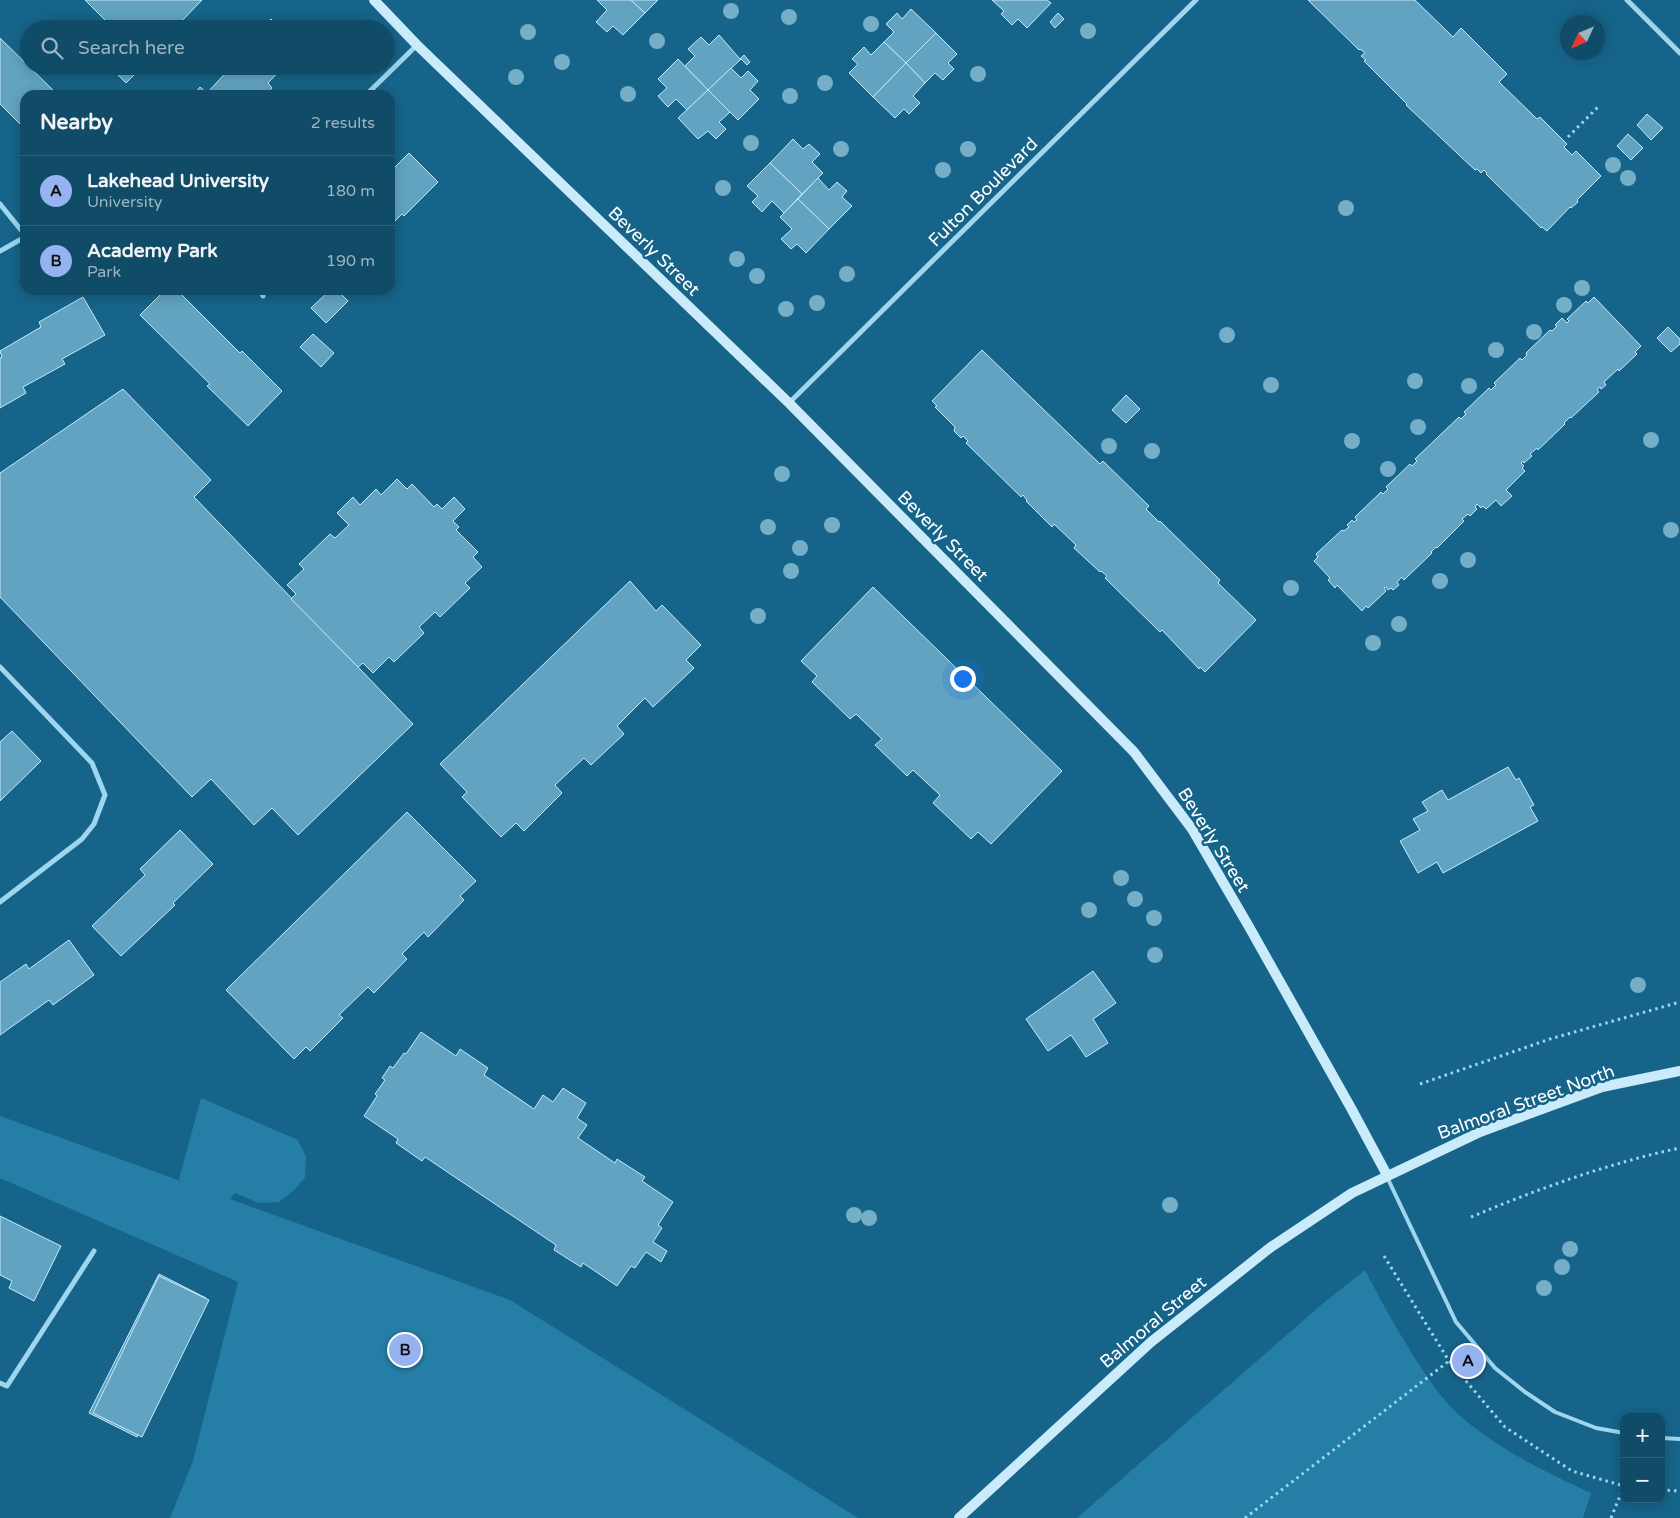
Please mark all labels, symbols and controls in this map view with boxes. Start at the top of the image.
north arrow [1560,15,1605,60]
search box [20,20,395,75]
icon: search [38,34,66,62]
text: Search here [78,37,185,59]
text: Nearby [40,110,113,135]
text: 2 results [311,113,375,133]
street label: Fulton Boulevard [924,133,1042,251]
text: Lakehead University [87,170,269,192]
text: A [50,181,62,201]
text: 180 m [326,181,375,201]
text: University [87,192,162,212]
street label: Beverly Street [603,202,705,300]
text: Academy Park [87,240,218,262]
text: B [50,251,62,271]
text: 190 m [326,251,375,271]
text: Park [87,262,121,282]
street label: Beverly Street [893,486,993,586]
your location [950,666,976,692]
street label: Beverly Street [1173,784,1255,896]
street label: Balmoral Street North [1435,1060,1617,1144]
street label: Balmoral Street [1095,1271,1211,1373]
pin: B [389,1331,421,1369]
pin: A [1452,1342,1484,1380]
map controls [1620,1413,1665,1503]
button: + [1620,1413,1665,1458]
button: − [1620,1458,1665,1503]

